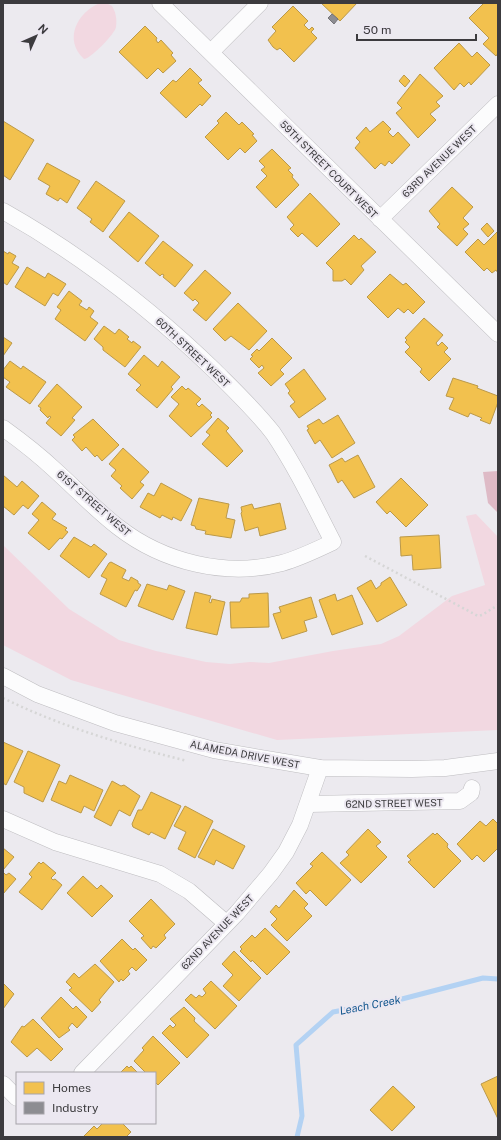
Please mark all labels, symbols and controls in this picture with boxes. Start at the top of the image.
north arrow [16,16,56,56]
scale bar [357,16,476,42]
text: N [36,22,50,36]
text: 50 m [363,23,391,37]
street label: 59TH STREET COURT WEST [278,118,380,220]
street label: 63RD AVENUE WEST [399,122,479,200]
street label: 60TH STREET WEST [154,315,232,389]
street label: 61ST STREET WEST [55,468,133,538]
street label: ALAMEDA DRIVE WEST [189,737,301,771]
street label: 62ND STREET WEST [345,796,443,810]
street label: 62ND AVENUE WEST [178,892,256,972]
water label: Leach Creek [339,993,401,1017]
legend [16,1072,156,1124]
text: Homes [52,1081,91,1095]
text: Industry [52,1101,99,1115]

